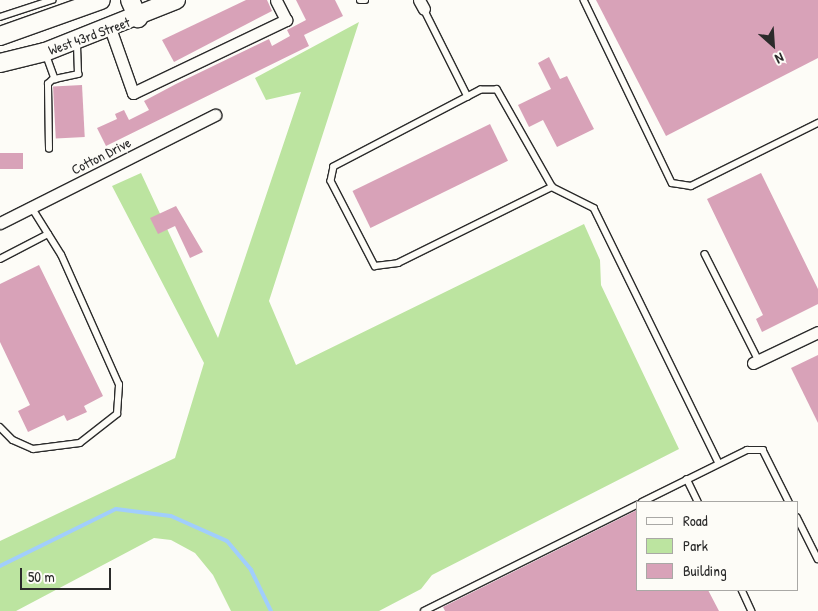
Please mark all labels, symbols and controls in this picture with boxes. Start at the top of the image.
street label: West 43rd Street [46,13,132,59]
north arrow [748,20,798,70]
text: N [772,49,787,69]
street label: Cotton Drive [68,134,134,178]
legend [636,501,798,591]
text: Road [683,510,708,531]
text: Park [683,535,708,556]
scale bar [22,558,114,590]
text: Building [683,560,727,581]
text: 50 m [28,566,55,587]

